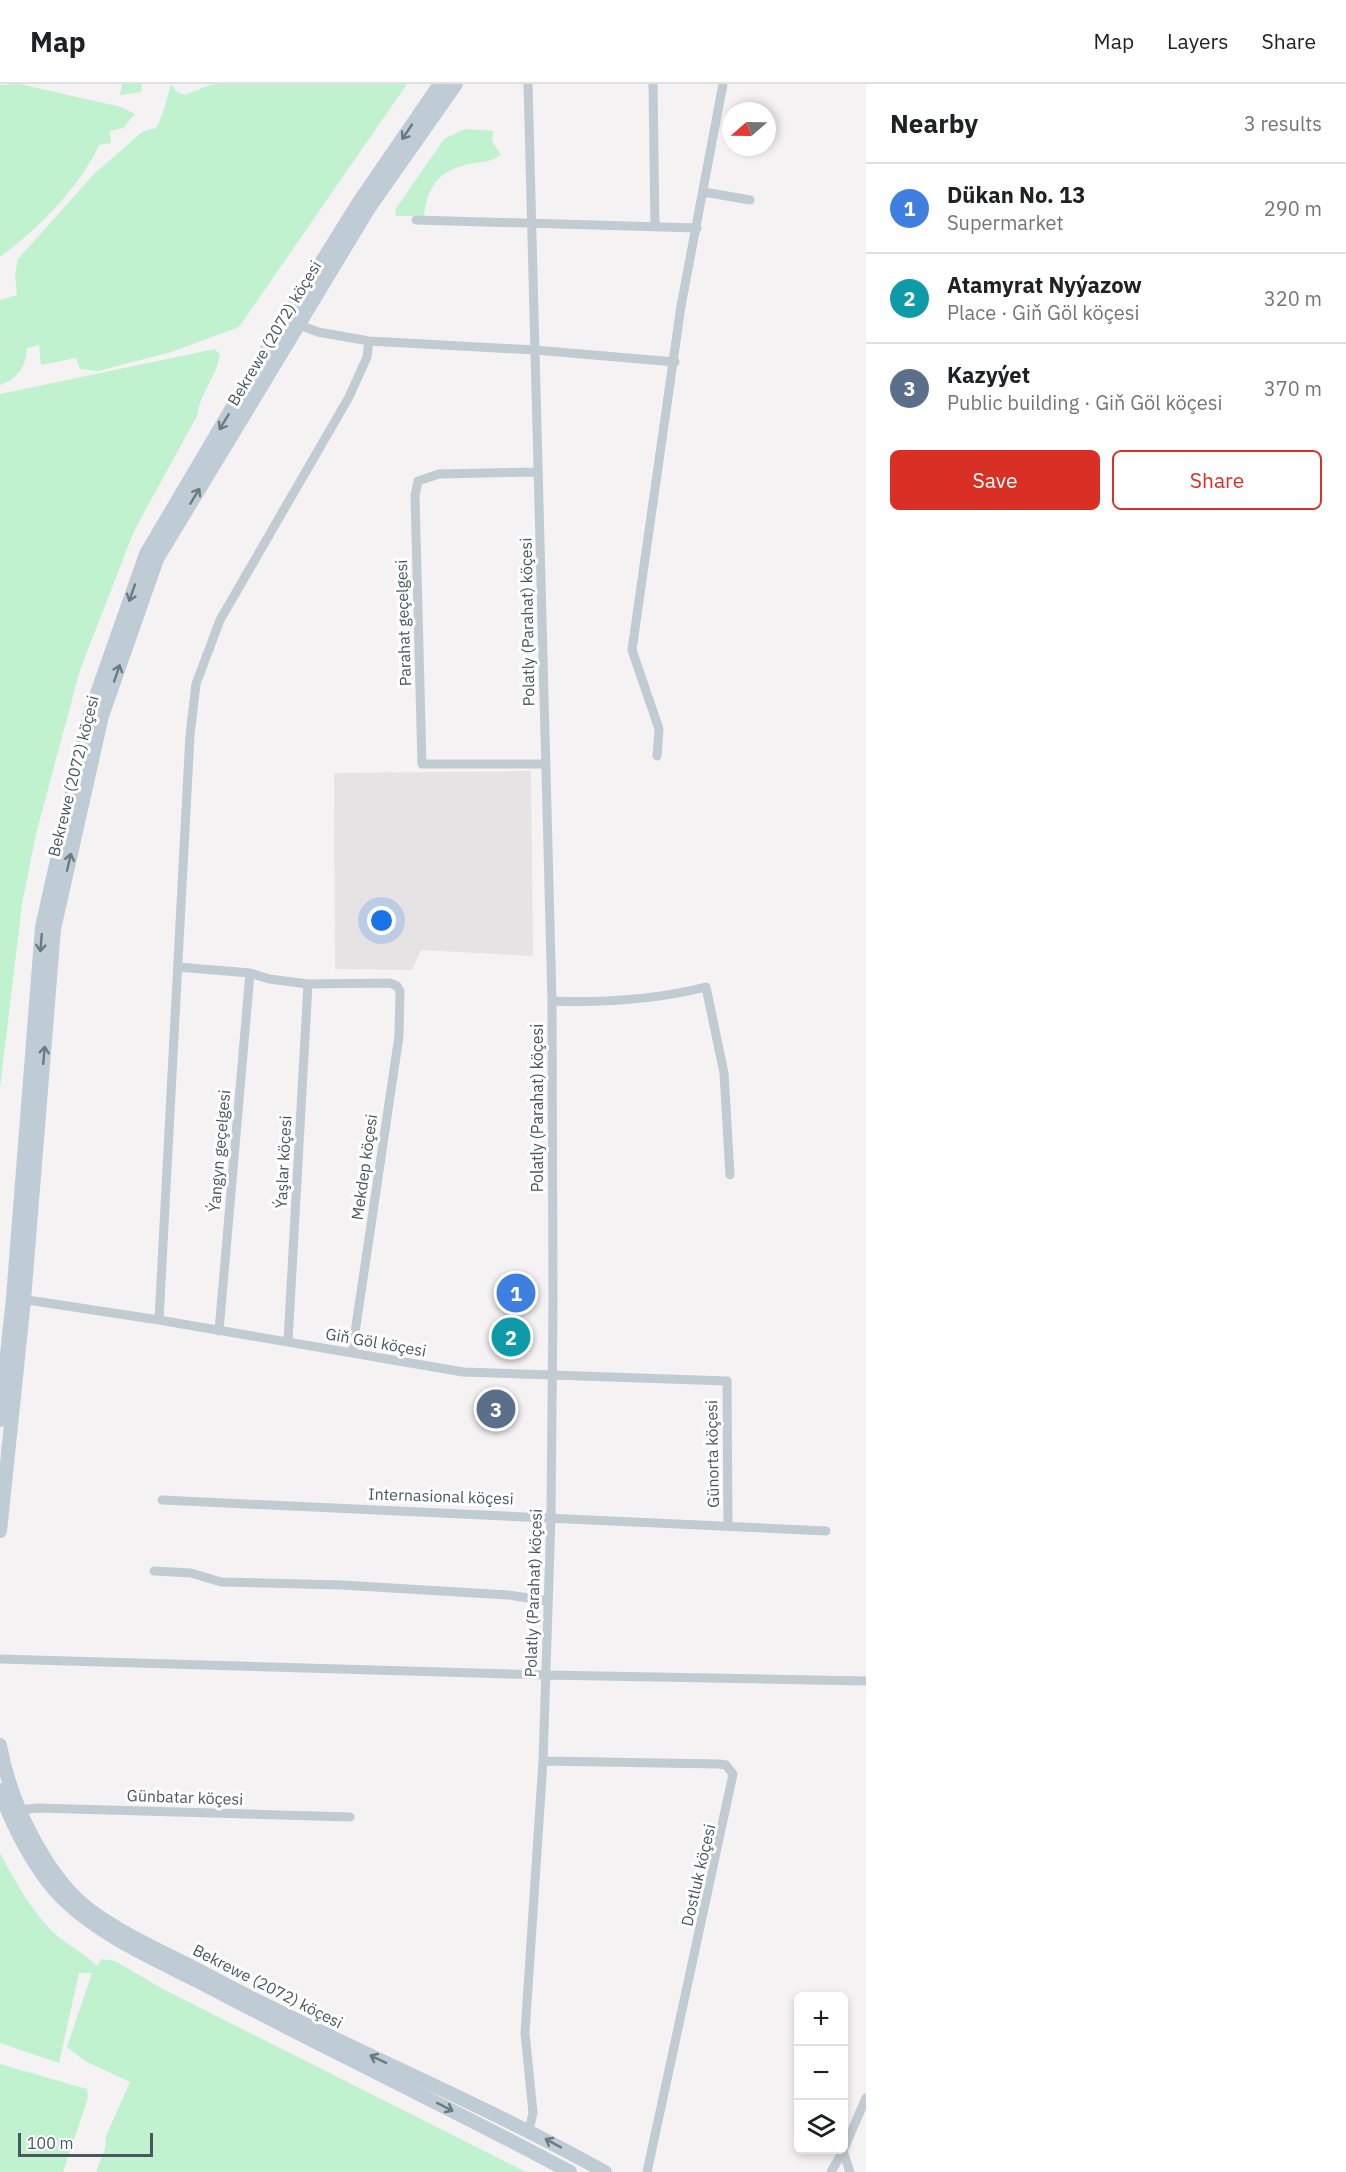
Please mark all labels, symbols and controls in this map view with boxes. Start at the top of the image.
text: Map [30,23,86,60]
text: Map [1094,27,1134,55]
text: Layers [1167,27,1229,55]
text: Share [1262,27,1316,55]
north arrow [722,102,776,156]
text: Nearby [890,106,978,140]
text: 3 results [1244,110,1322,137]
one-way arrow [401,124,413,140]
text: Dükan No. 13 [947,180,1085,209]
text: 1 [904,195,916,222]
text: 290 m [1264,195,1322,222]
text: Supermarket [947,209,1064,236]
street label: Bekrewe (2072) köçesi [223,257,325,409]
text: Atamyrat Nyýazow [947,270,1142,299]
text: 2 [904,285,916,312]
text: 320 m [1264,285,1322,312]
text: Place · Giň Göl köçesi [947,299,1139,326]
text: Kazyýet [947,360,1030,389]
text: 3 [904,375,916,402]
text: 370 m [1264,375,1322,402]
text: Public building · Giň Göl köçesi [947,389,1222,416]
one-way arrow [218,413,230,430]
button: Save [890,450,1100,510]
button: Share [1112,450,1322,510]
one-way arrow [190,488,202,505]
street label: Polatly (Parahat) köçesi [516,538,538,706]
street label: Parahat geçelgesi [391,559,415,687]
one-way arrow [126,583,137,602]
one-way arrow [112,664,123,683]
street label: Bekrewe (2072) köçesi [43,693,103,859]
one-way arrow [64,853,75,872]
your location [367,906,396,935]
one-way arrow [35,933,46,953]
street label: Polatly (Parahat) köçesi [527,1024,547,1192]
one-way arrow [39,1045,50,1065]
street label: Ýangyn geçelgesi [203,1089,234,1213]
street label: Mekdep köçesi [347,1113,381,1221]
street label: Ýaşlar köçesi [270,1115,295,1209]
pin: 1 [496,1270,536,1316]
pin: 2 [492,1314,530,1360]
street label: Giň Göl köçesi [324,1323,428,1361]
pin: 3 [476,1386,516,1432]
street label: Günorta köçesi [701,1400,723,1508]
street label: Internasional köçesi [368,1483,514,1509]
street label: Polatly (Parahat) köçesi [520,1508,546,1678]
street label: Günbatar köçesi [126,1785,244,1809]
street label: Dostluk köçesi [677,1822,719,1928]
street label: Bekrewe (2072) köçesi [190,1940,346,2032]
map controls [794,1992,848,2154]
button: + [794,1992,848,2046]
button: − [794,2046,848,2100]
one-way arrow [369,2053,387,2065]
button: layers [794,2100,848,2154]
one-way arrow [435,2102,453,2113]
scale bar [18,2130,153,2158]
text: 100 m [27,2133,74,2153]
one-way arrow [545,2137,562,2149]

